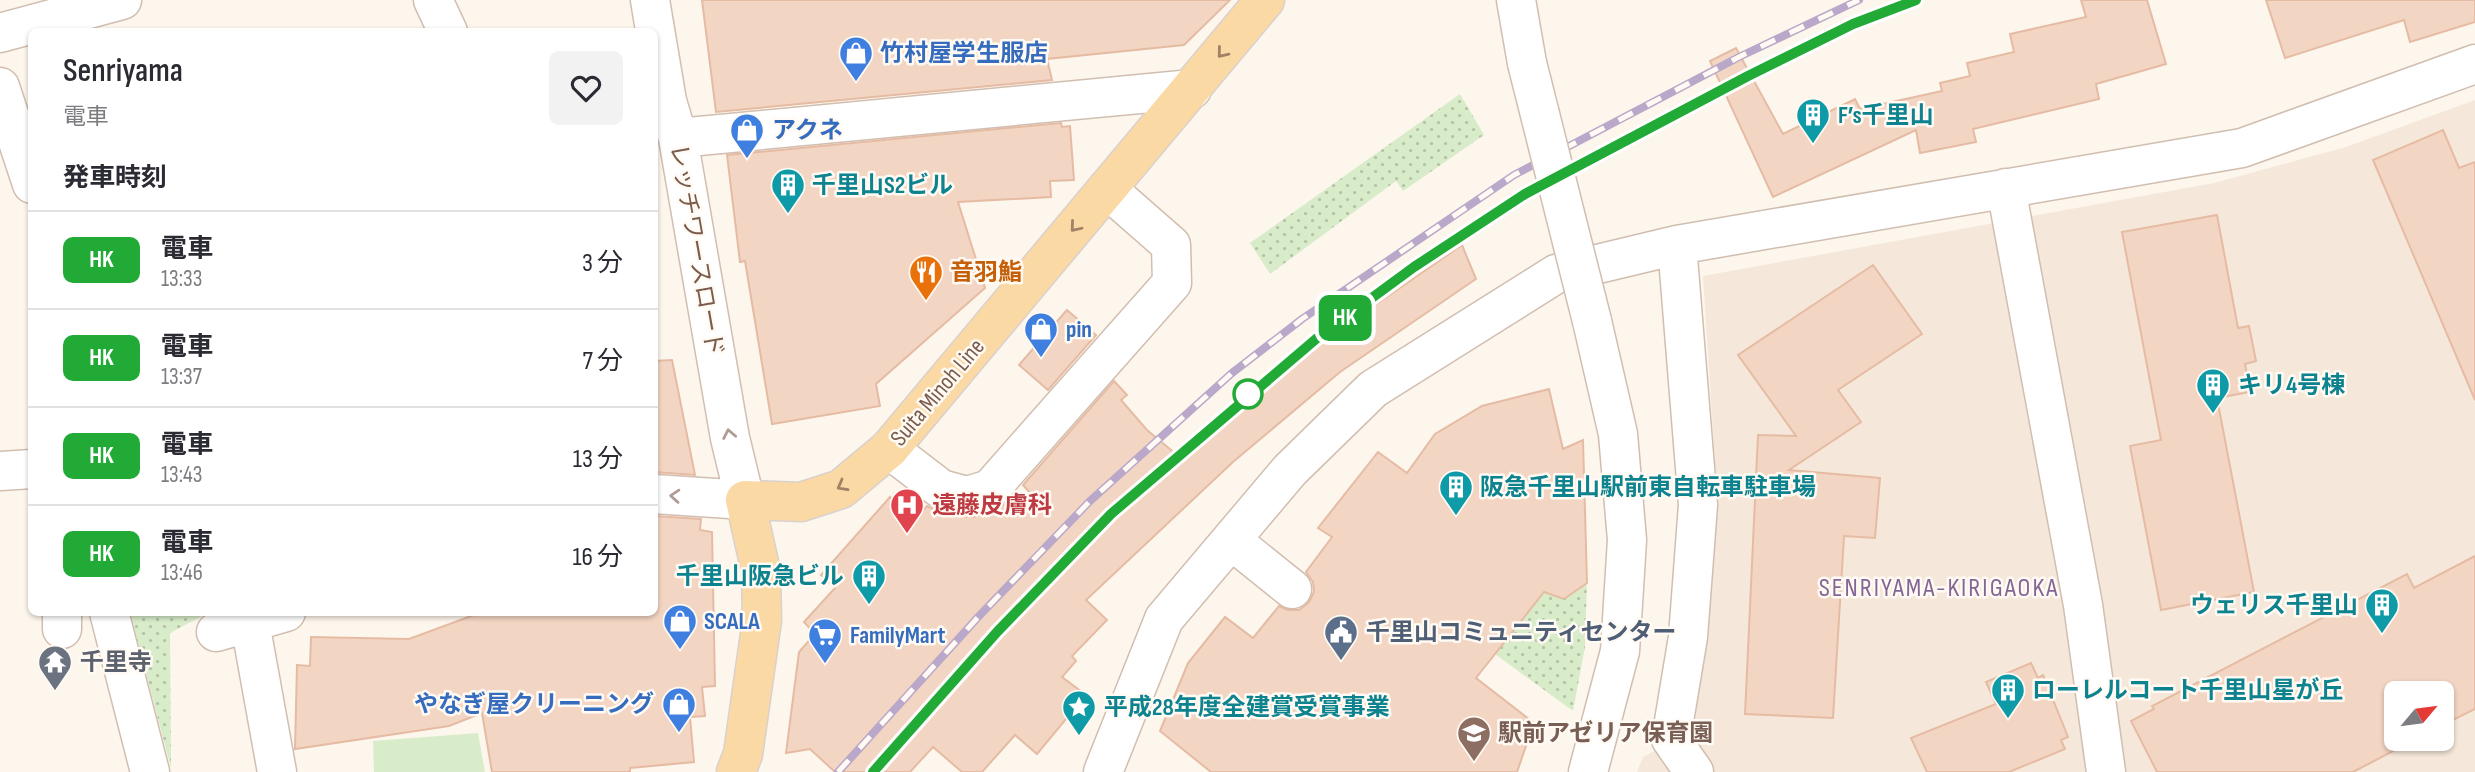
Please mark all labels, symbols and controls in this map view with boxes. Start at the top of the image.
shop icon: 竹村屋学生服店 [837,34,875,83]
place label: 竹村屋学生服店 [880,39,1048,68]
one-way arrow [1217,45,1230,57]
text: Senriyama [63,51,183,91]
button: heart [549,51,623,125]
building icon: F’s千里山 [1794,96,1832,145]
place label: F’s千里山 [1838,101,1934,130]
text: 電車 [63,103,109,131]
shop icon: アクネ [728,111,766,160]
place label: アクネ [772,116,843,145]
street label: レッチワースロード [664,142,729,358]
text: 発車時刻 [63,163,167,194]
building icon: 千里山S2ビル [769,166,807,215]
place label: 千里山S2ビル [812,171,953,200]
one-way arrow [1071,219,1083,232]
text: 電車 [161,234,213,265]
text: HK [89,245,114,274]
text: 3 分 [582,248,623,279]
restaurant icon: 音羽鮨 [907,253,945,302]
place label: 音羽鮨 [950,258,1022,287]
text: 13:33 [161,265,202,293]
line badge: HK [1314,295,1376,341]
text: HK [1333,303,1357,332]
shop icon: pin [1022,310,1060,359]
place label: pin [1066,315,1092,344]
text: 電車 [161,332,213,363]
street label: Suita Minoh Line [884,333,991,452]
text: HK [89,343,114,372]
text: 7 分 [582,346,623,377]
text: 13:37 [161,363,202,391]
building icon: キリ4号棟 [2194,366,2232,415]
place label: キリ4号棟 [2238,371,2345,400]
unlabelled marker [1233,379,1263,409]
one-way arrow [723,428,738,440]
text: 電車 [161,430,213,461]
text: HK [89,441,114,470]
text: 13 分 [573,444,623,475]
text: 13:43 [161,461,202,489]
building icon: 阪急千里山駅前東自転車駐車場 [1437,468,1475,517]
place label: 阪急千里山駅前東自転車駐車場 [1480,473,1816,502]
one-way arrow [837,478,850,491]
hospital icon: 遠藤皮膚科 [888,486,926,535]
one-way arrow [670,489,681,504]
place label: 遠藤皮膚科 [932,491,1052,520]
text: 電車 [161,528,213,559]
text: HK [89,539,114,568]
text: 16 分 [572,542,623,573]
building icon: 千里山阪急ビル [850,557,888,606]
text: 13:46 [161,559,203,587]
place label: 千里山阪急ビル [676,562,844,591]
district label: SENRIYAMA-KIRIGAOKA [1819,573,2059,604]
building icon: ウェリス千里山 [2363,586,2401,635]
place label: ウェリス千里山 [2190,591,2358,620]
shop icon: SCALA [661,602,699,651]
place label: SCALA [704,607,760,636]
public building icon: 千里山コミュニティセンター [1322,613,1360,662]
supermarket icon: FamilyMart [806,616,844,665]
place label: 千里山コミュニティセンター [1366,618,1677,647]
place label: FamilyMart [850,621,945,650]
temple icon: 千里寺 [36,643,74,692]
place label: 千里寺 [80,648,152,677]
building icon: ローレルコート千里山星が丘 [1989,671,2027,720]
place label: ローレルコート千里山星が丘 [2032,676,2344,705]
north arrow [2384,681,2454,751]
map controls [2384,681,2454,751]
shop icon: やなぎ屋クリーニング [660,685,698,734]
place icon: 平成28年度全建賞受賞事業 [1060,688,1098,737]
place label: やなぎ屋クリーニング [414,690,654,719]
place label: 平成28年度全建賞受賞事業 [1104,693,1390,722]
school or university icon: 駅前アゼリア保育園 [1455,714,1493,763]
place label: 駅前アゼリア保育園 [1498,719,1714,748]

